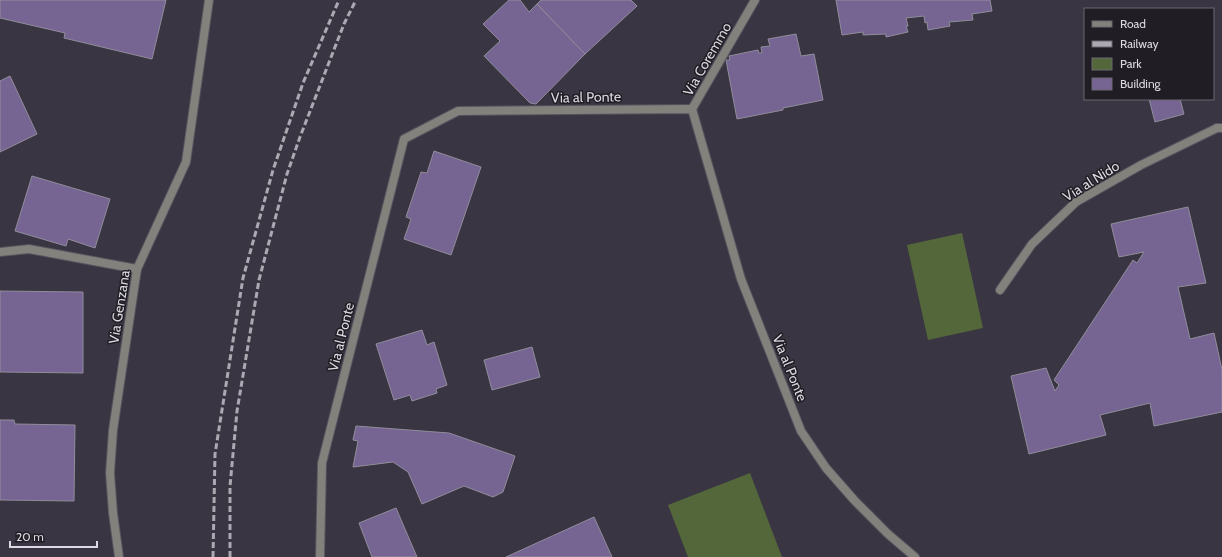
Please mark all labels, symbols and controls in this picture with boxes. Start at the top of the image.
legend [1084,8,1214,100]
text: Road [1120,16,1146,31]
street label: Via Coremmo [679,19,735,99]
text: Railway [1120,36,1158,51]
text: Park [1120,56,1142,71]
text: Building [1120,76,1162,91]
street label: Via al Ponte [551,87,621,107]
street label: Via al Nido [1059,156,1123,205]
street label: Via Genzana [104,269,134,345]
street label: Via al Ponte [324,301,358,373]
street label: Via al Ponte [768,332,812,404]
scale bar [10,523,97,549]
text: 20 m [16,529,44,544]

